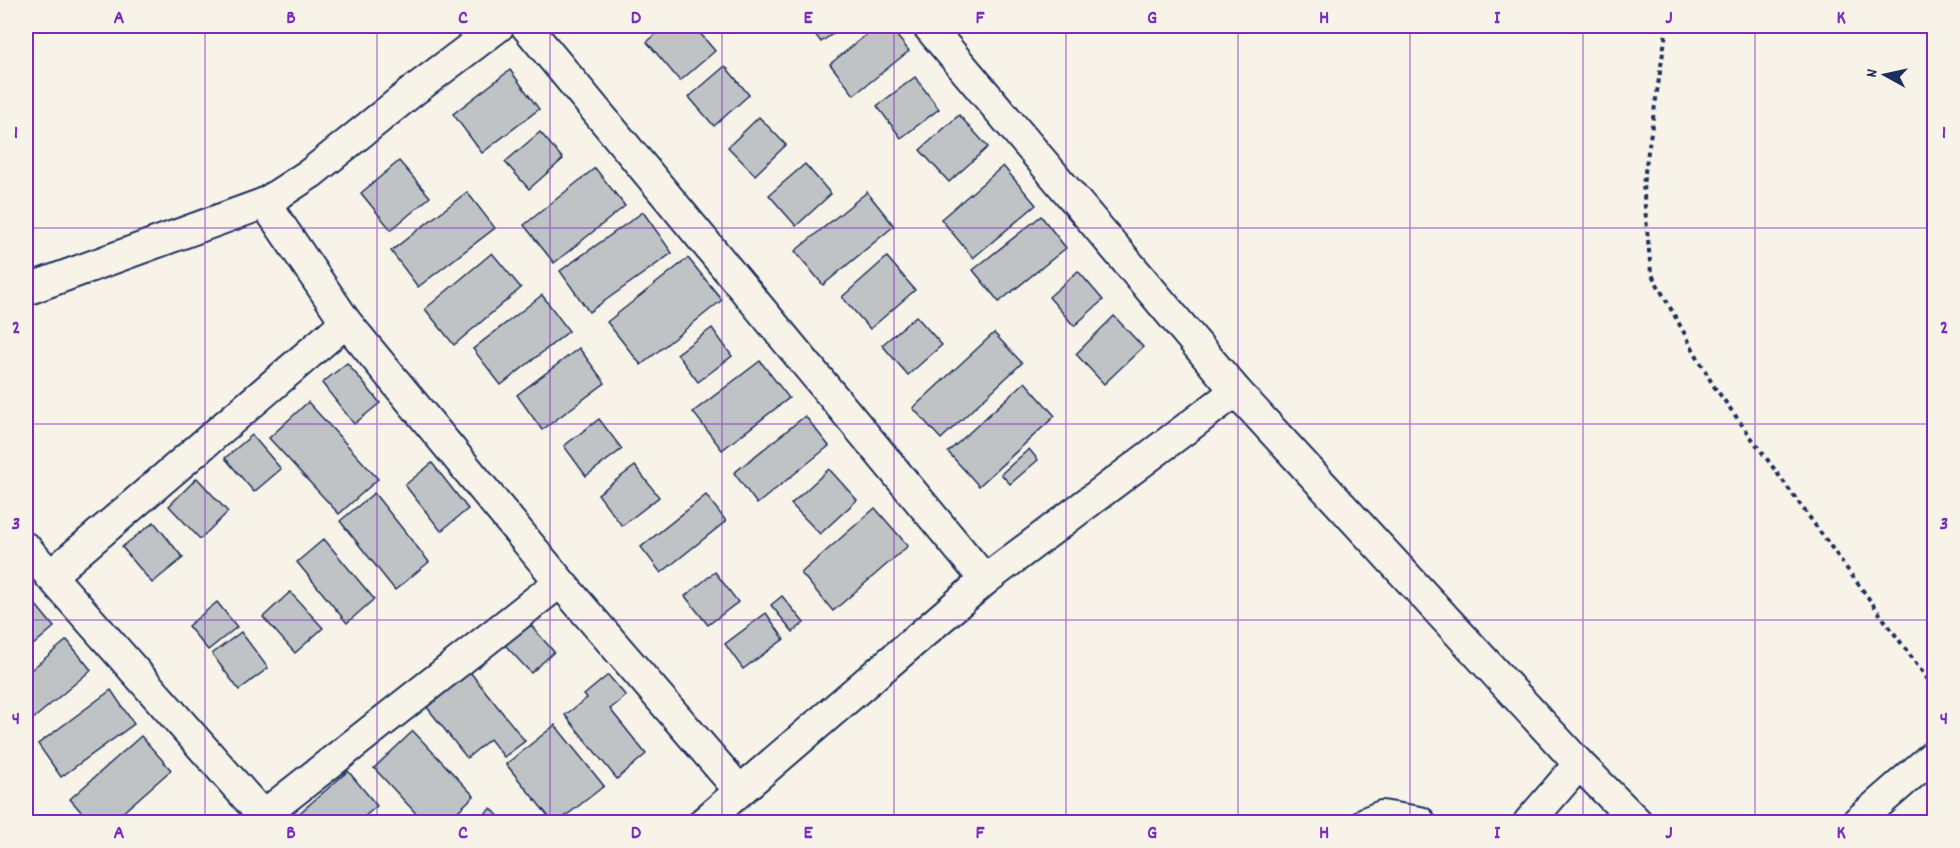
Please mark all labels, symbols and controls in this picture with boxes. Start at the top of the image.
text: A [114,5,125,33]
text: B [286,5,296,33]
text: C [458,5,468,33]
text: D [631,5,642,33]
text: E [803,5,813,33]
text: F [976,5,986,33]
text: G [1147,5,1157,33]
text: H [1319,5,1329,33]
text: I [1494,5,1501,33]
text: J [1665,5,1673,33]
text: K [1836,5,1846,33]
north arrow [1855,45,1915,105]
text: N [1861,68,1885,79]
text: 1 [14,120,18,148]
text: 1 [1942,120,1946,148]
text: 2 [12,315,20,343]
text: 2 [1940,315,1948,343]
text: 3 [12,511,20,539]
text: 3 [1940,511,1948,539]
text: 4 [12,706,20,734]
text: 4 [1940,706,1948,734]
text: A [114,820,125,848]
text: B [286,820,296,848]
text: C [458,820,468,848]
text: D [631,820,642,848]
text: E [803,820,813,848]
text: F [976,820,986,848]
text: G [1147,820,1157,848]
text: H [1319,820,1329,848]
text: I [1494,820,1501,848]
text: J [1665,820,1673,848]
text: K [1836,820,1846,848]

